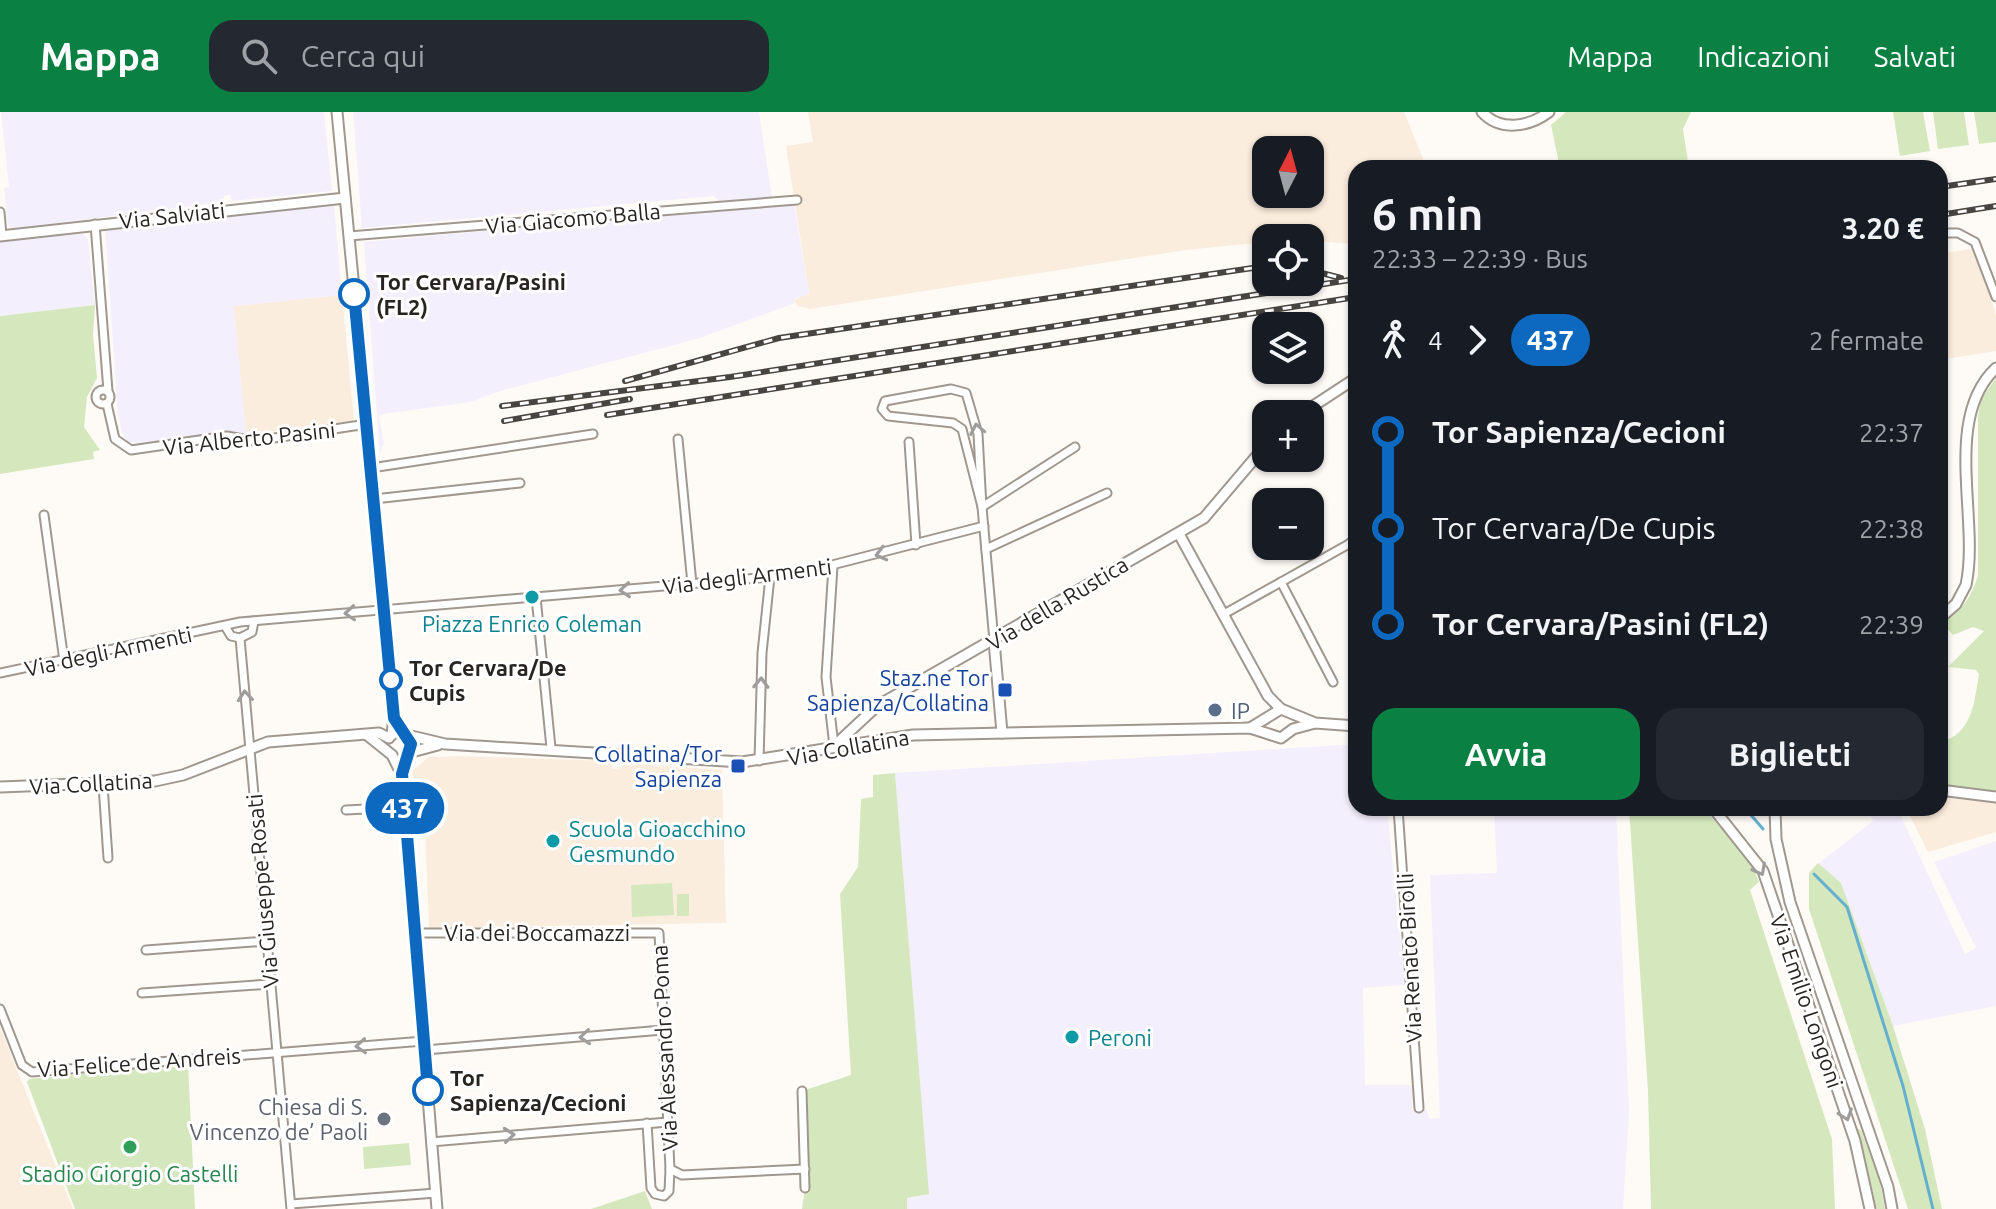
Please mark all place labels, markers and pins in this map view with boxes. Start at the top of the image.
place label: Tor Cervara/Pasini (FL2) [376,269,566,320]
marker: Tor Cervara/Pasini (FL2) [339,279,369,309]
marker: Piazza Enrico Coleman [523,588,541,606]
place label: Piazza Enrico Coleman [422,611,642,636]
place label: Tor Cervara/De Cupis [409,655,567,705]
place label: Staz.ne Tor Sapienza/Collatina [807,665,990,715]
marker: Tor Cervara/De Cupis [380,669,402,691]
marker: Staz.ne Tor Sapienza/Collatina [996,681,1014,699]
place label: IP [1231,698,1250,723]
marker: IP [1206,701,1224,719]
place label: Collatina/Tor Sapienza [594,741,723,791]
marker: Collatina/Tor Sapienza [729,757,747,775]
place label: Scuola Gioacchino Gesmundo [569,816,746,866]
marker: Scuola Gioacchino Gesmundo [544,832,562,850]
place label: Peroni [1088,1025,1152,1050]
marker: Peroni [1063,1028,1081,1046]
place label: Tor Sapienza/Cecioni [450,1065,626,1115]
marker: Tor Sapienza/Cecioni [413,1075,443,1105]
place label: Chiesa di S. Vincenzo de’ Paoli [190,1094,368,1144]
marker: Chiesa di S. Vincenzo de’ Paoli [375,1110,393,1128]
marker: Stadio Giorgio Castelli [121,1138,139,1156]
place label: Stadio Giorgio Castelli [22,1161,238,1186]

